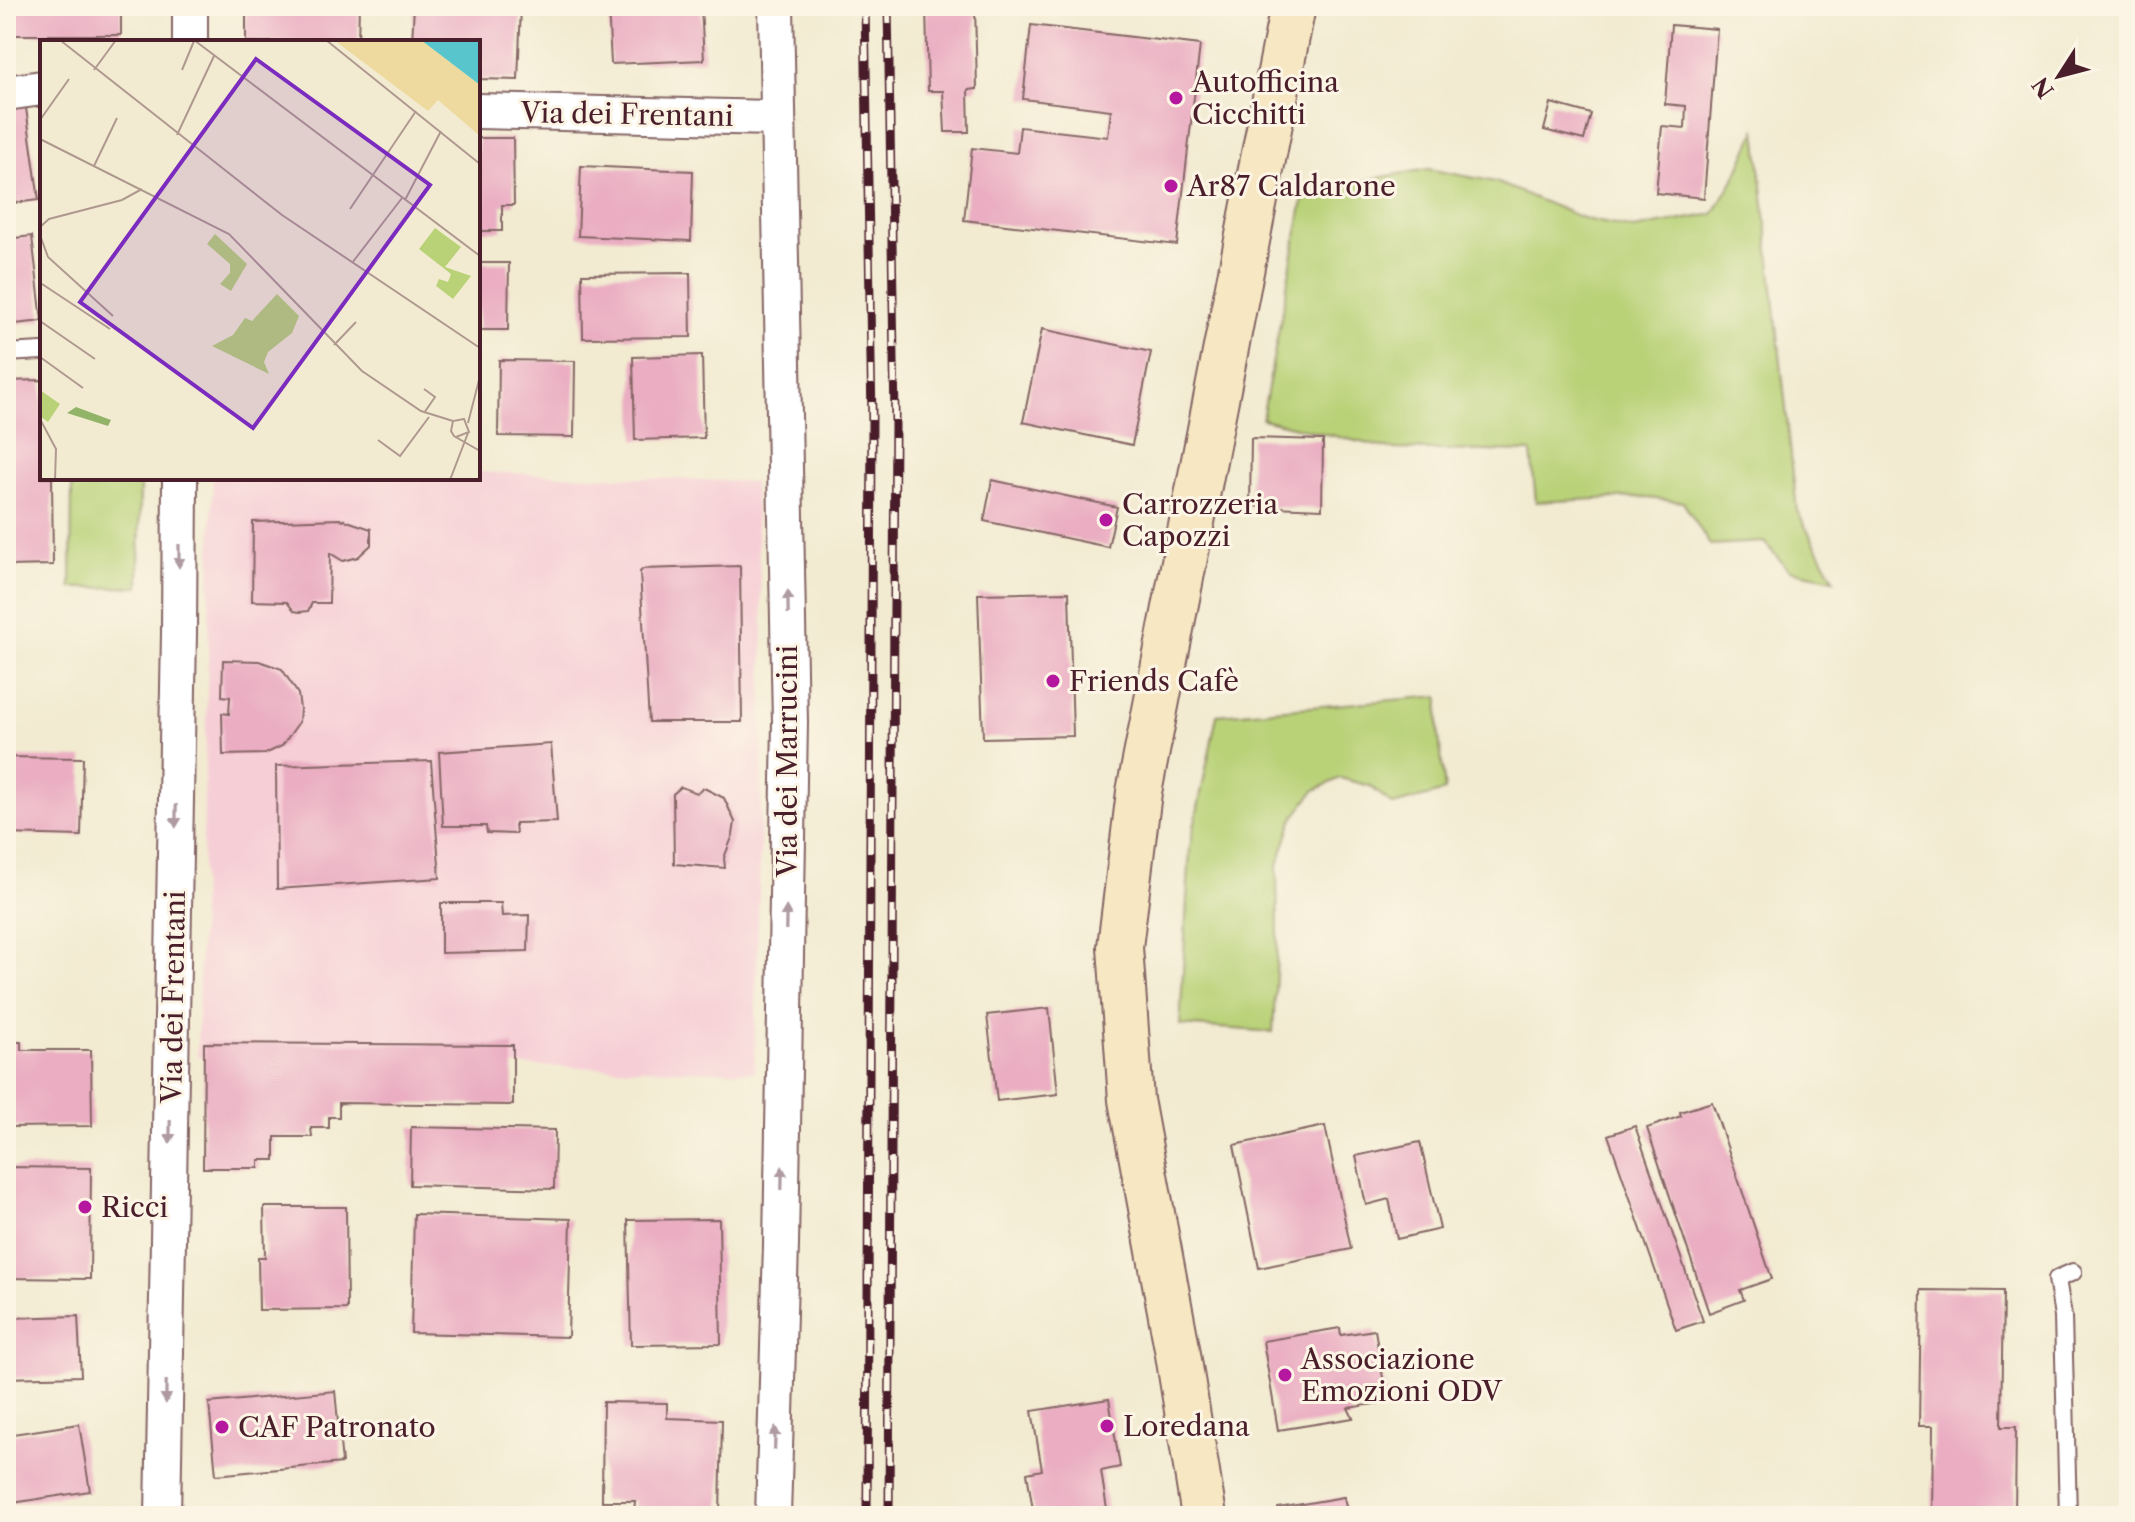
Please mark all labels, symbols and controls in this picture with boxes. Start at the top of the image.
north arrow [2019,36,2099,116]
inset map [40,40,480,480]
place label: Autofficina Cicchitti [1191,65,1339,131]
text: N [2027,72,2060,103]
marker: Autofficina Cicchitti [1167,89,1185,107]
street label: Via dei Frentani [519,95,734,133]
place label: Ar87 Caldarone [1186,169,1396,203]
marker: Ar87 Caldarone [1162,177,1180,195]
place label: Carrozzeria Capozzi [1122,487,1279,553]
marker: Carrozzeria Capozzi [1097,511,1115,529]
one-way arrow [173,544,185,569]
one-way arrow [781,589,794,614]
street label: Via dei Marrucini [770,645,804,878]
place label: Friends Cafè [1069,664,1239,698]
marker: Friends Cafè [1044,672,1062,690]
one-way arrow [170,804,182,829]
street label: Via dei Frentani [154,890,192,1105]
one-way arrow [780,905,793,930]
one-way arrow [164,1120,177,1145]
one-way arrow [776,1165,788,1190]
place label: Ricci [101,1190,168,1224]
marker: Ricci [76,1198,94,1216]
place label: Associazione Emozioni ODV [1300,1342,1503,1408]
marker: Associazione Emozioni ODV [1276,1366,1294,1384]
one-way arrow [159,1380,172,1405]
place label: Loredana [1123,1409,1250,1443]
place label: CAF Patronato [238,1410,436,1444]
marker: Loredana [1098,1417,1116,1435]
marker: CAF Patronato [213,1418,231,1436]
one-way arrow [769,1425,781,1450]

